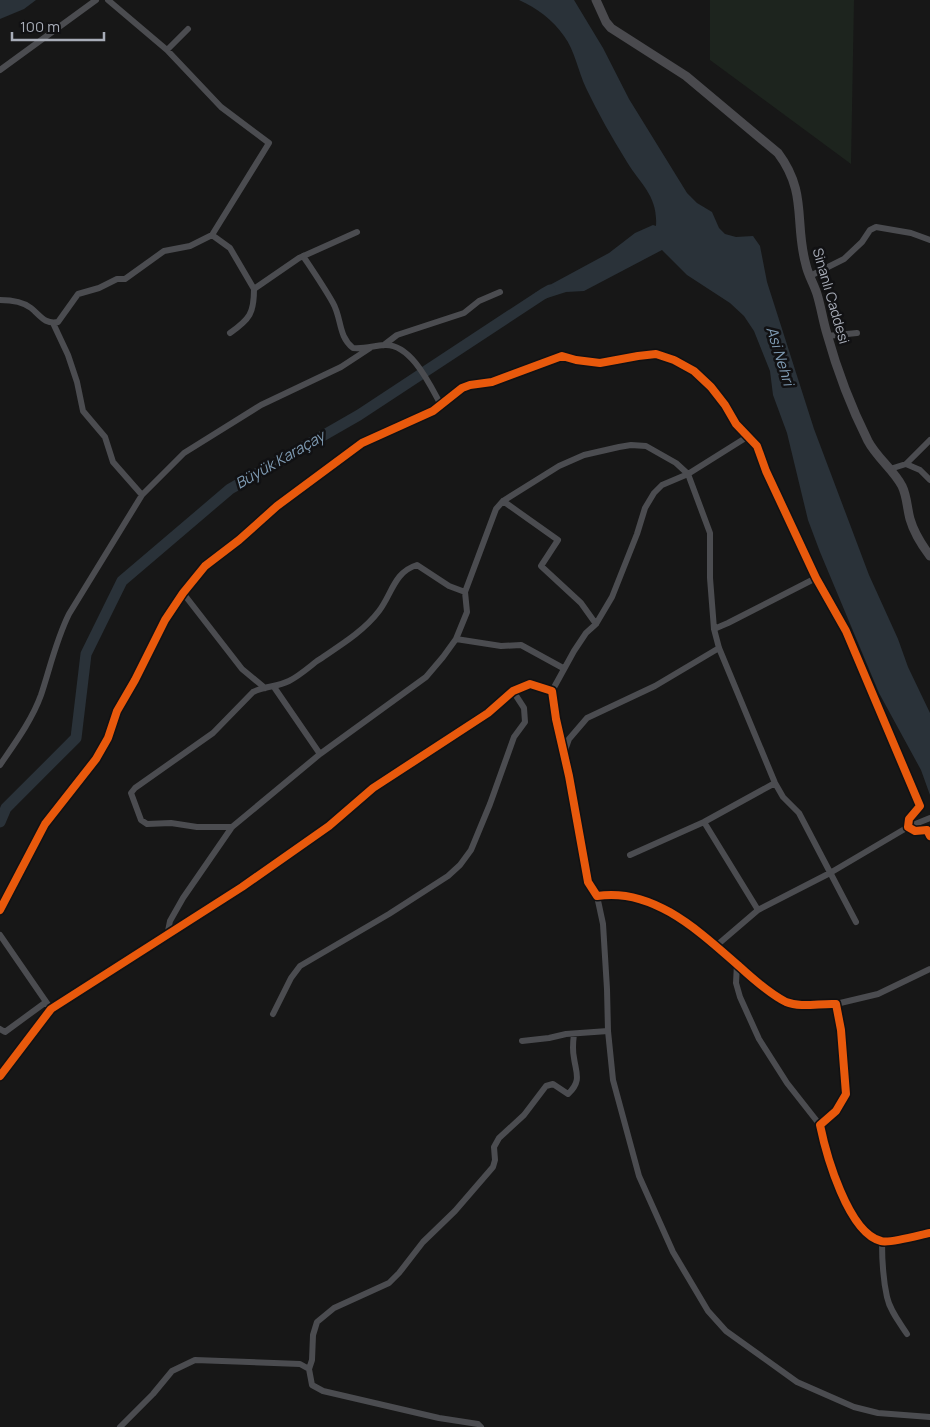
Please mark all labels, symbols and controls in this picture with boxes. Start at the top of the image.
scale bar [12,10,105,42]
text: 100 m [20,16,60,37]
street label: Sinanlı Caddesi [809,246,854,346]
water label: Asi Nehri [762,324,800,390]
water label: Büyük Karaçay [231,424,330,494]

